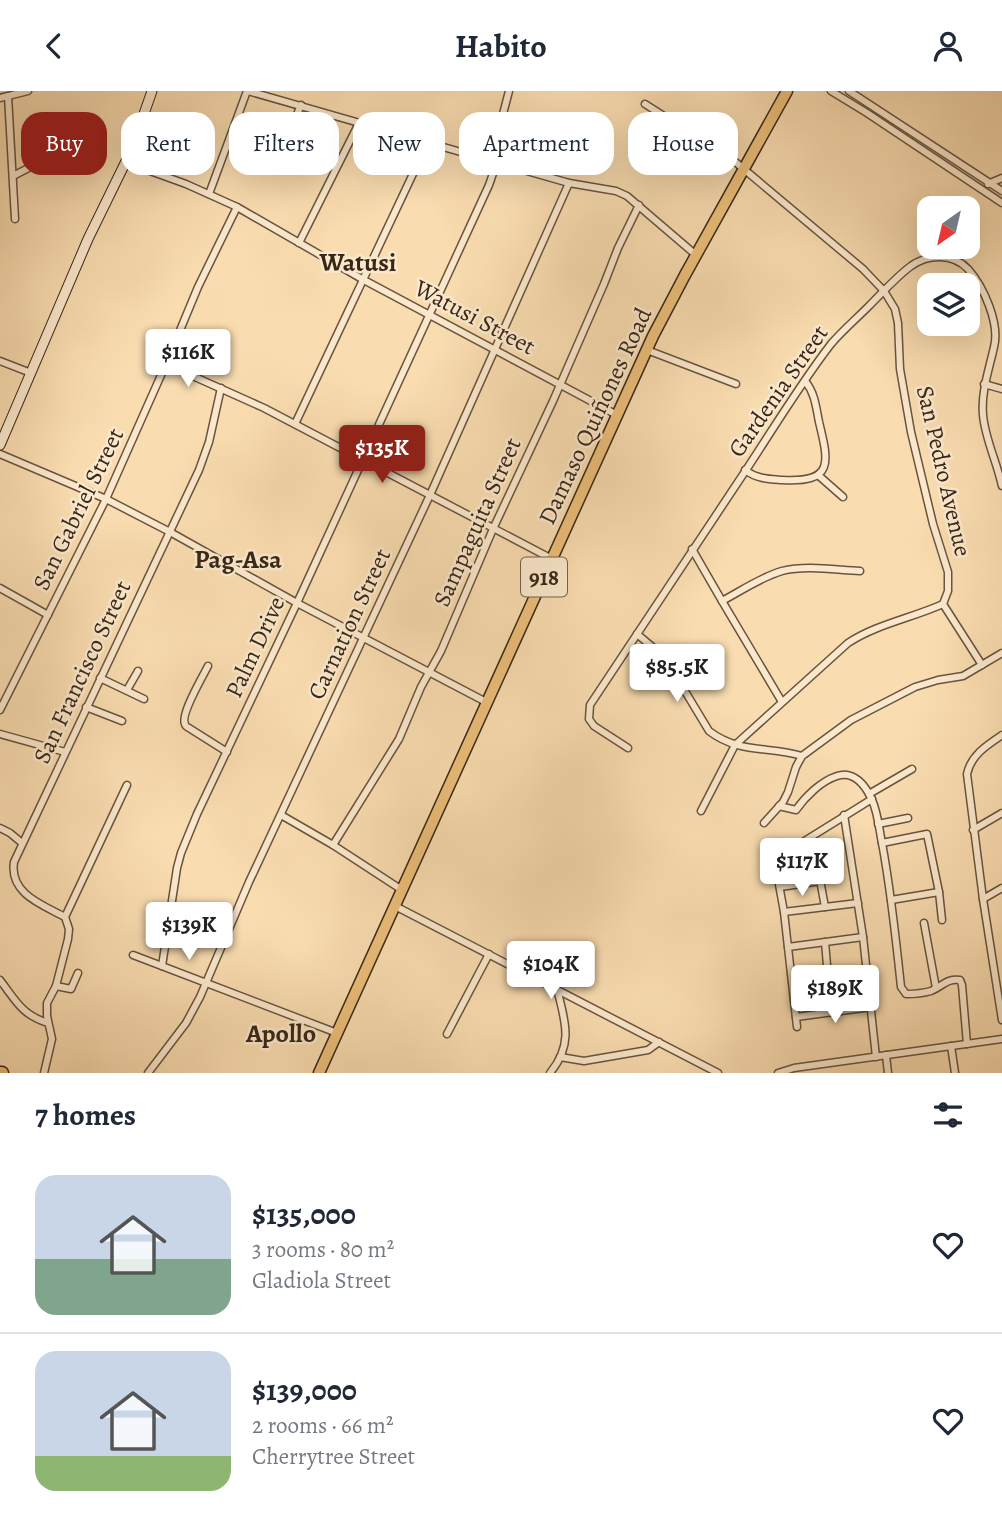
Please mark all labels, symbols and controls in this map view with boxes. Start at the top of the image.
text: Habito [455,24,547,68]
icon: back [35,27,73,65]
icon: person [929,27,967,65]
chip: Buy [21,112,107,175]
chip: Rent [121,112,215,175]
chip: Filters [229,112,339,175]
chip: New [353,112,445,175]
chip: Apartment [459,112,614,175]
chip: House [628,112,738,175]
north arrow [917,196,980,259]
map controls [917,196,980,336]
district label: Watusi [319,245,396,280]
street label: Watusi Street [408,271,541,362]
button: layers [917,273,980,336]
street label: Damaso Quiñones Road [531,302,659,530]
street label: Gardenia Street [721,319,835,463]
pin: $116K [139,329,237,389]
text: $116K [161,336,215,367]
street label: San Pedro Avenue [909,383,979,559]
street label: San Gabriel Street [25,422,131,595]
pin: $135K [333,425,431,485]
text: $135K [355,432,409,463]
street label: Sampaguita Street [425,432,529,612]
district label: Pag-Asa [194,542,282,577]
street label: Carnation Street [300,543,398,705]
road number: 918 [521,557,567,597]
street label: San Francisco Street [26,575,138,769]
street label: Palm Drive [218,591,292,703]
pin: $85.5K [620,645,734,704]
text: $85.5K [646,651,708,682]
pin: $117K [753,839,851,898]
text: $117K [776,845,828,876]
pin: $139K [140,903,238,962]
text: $139K [162,909,216,940]
pin: $104K [502,941,600,1001]
text: $104K [523,948,579,979]
pin: $189K [786,965,884,1025]
text: $189K [807,972,863,1003]
district label: Apollo [245,1016,316,1051]
text: 7 homes [35,1095,136,1135]
icon: filters [929,1096,967,1134]
text: $135,000 [252,1194,356,1234]
icon: home [91,1203,175,1287]
icon: heart [929,1226,967,1264]
text: 3 rooms · 80 m² [252,1234,394,1265]
text: Gladiola Street [252,1265,391,1296]
text: $139,000 [252,1370,357,1410]
icon: home [91,1379,175,1463]
icon: heart [929,1402,967,1440]
text: 2 rooms · 66 m² [252,1410,394,1441]
text: Cherrytree Street [252,1441,415,1472]

